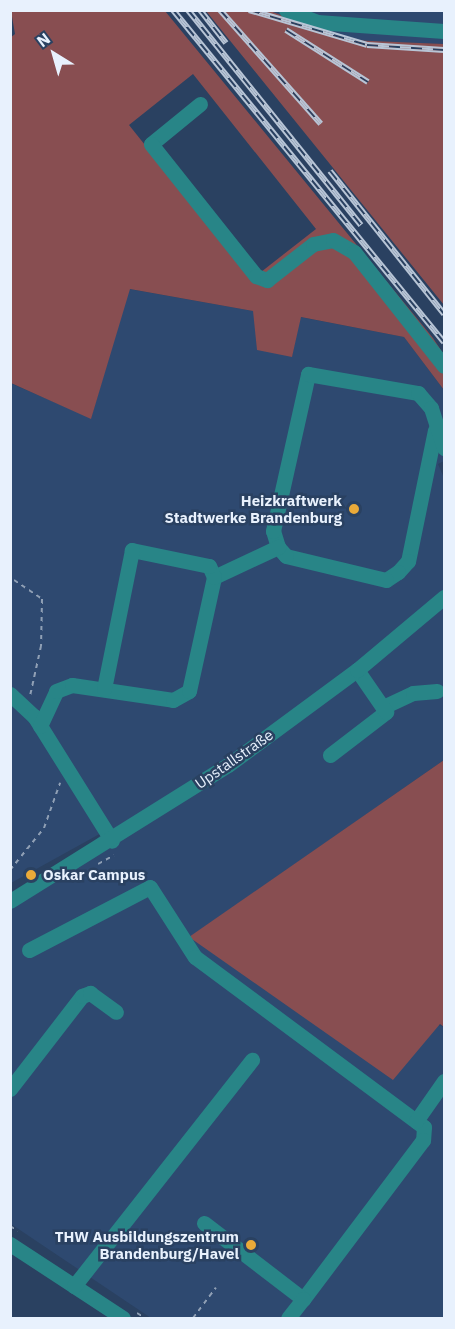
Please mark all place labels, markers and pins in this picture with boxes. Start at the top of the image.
place label: Heizkraftwerk Stadtwerke Brandenburg [164,491,342,526]
marker: Heizkraftwerk Stadtwerke Brandenburg [347,502,361,516]
place label: Oskar Campus [43,866,145,884]
marker: Oskar Campus [24,868,38,882]
place label: THW Ausbildungszentrum Brandenburg/Havel [55,1227,239,1262]
marker: THW Ausbildungszentrum Brandenburg/Havel [244,1238,258,1252]

